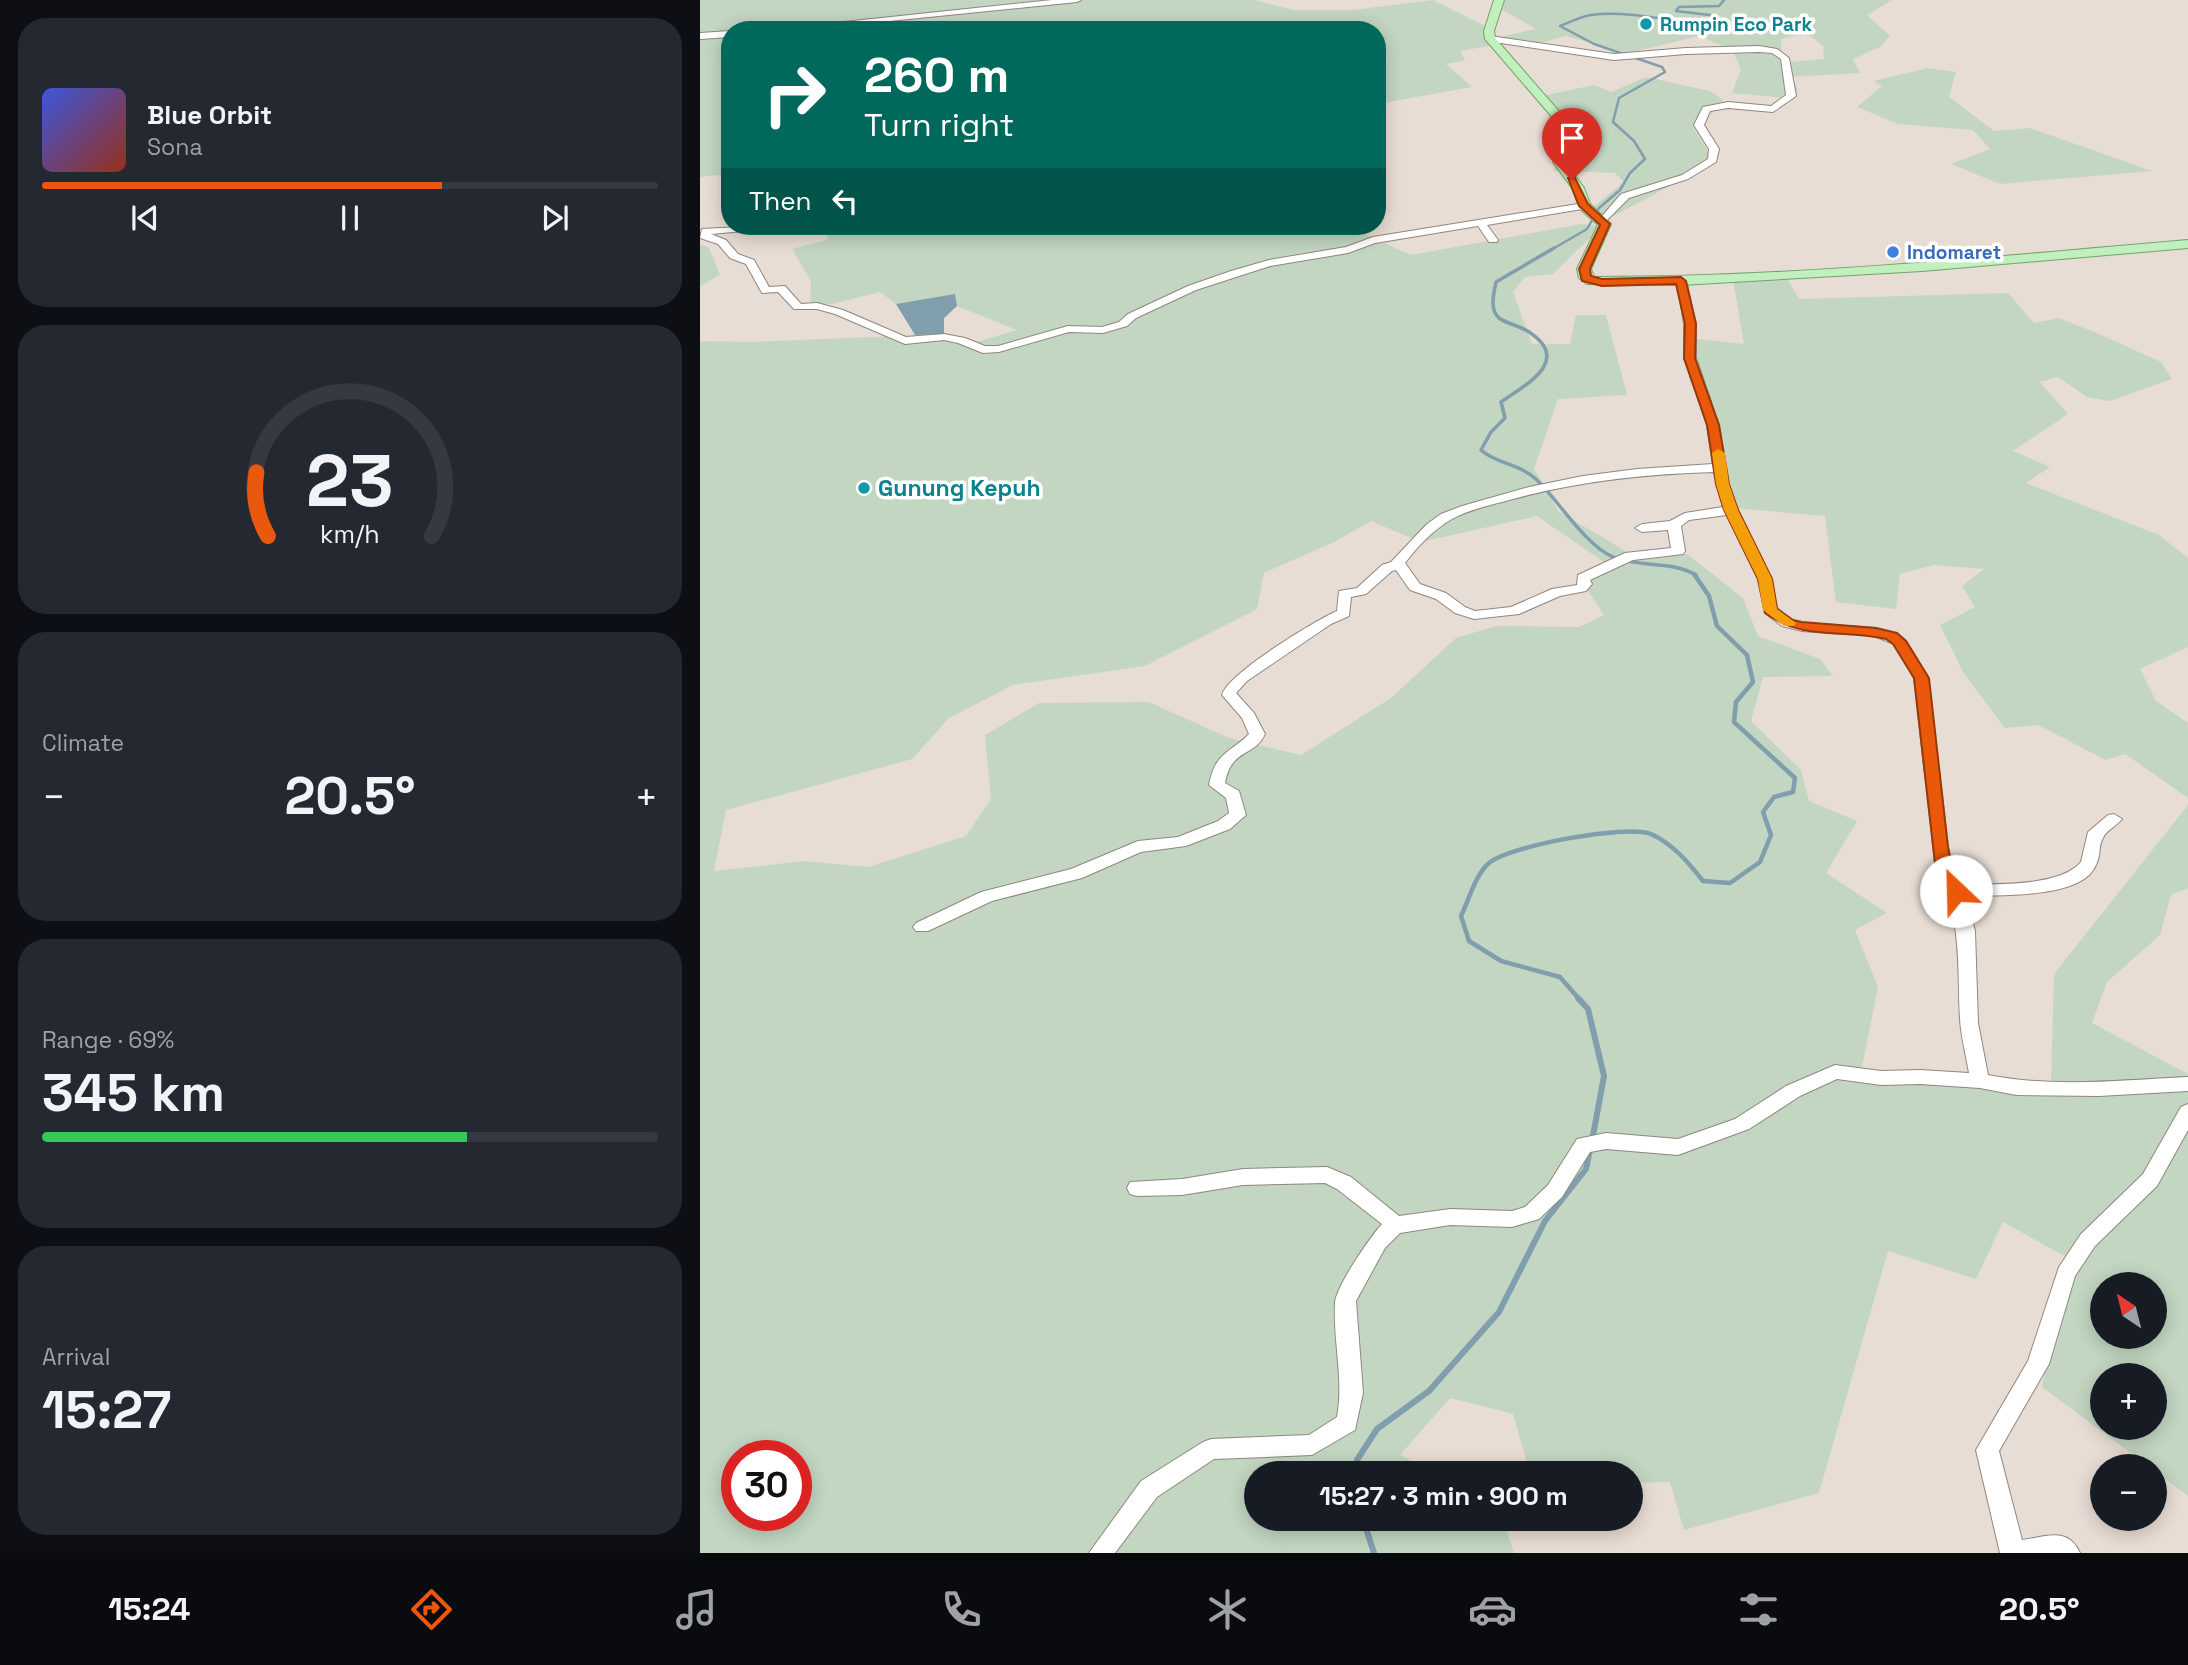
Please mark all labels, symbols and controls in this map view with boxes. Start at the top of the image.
place label: Rumpin Eco Park [1660,12,1813,37]
marker: Rumpin Eco Park [1638,16,1654,32]
text: 260 m [864,44,1009,106]
icon: right [749,49,840,140]
text: Blue Orbit [147,98,272,132]
text: Turn right [864,105,1014,145]
pin [1542,108,1602,180]
icon: arrive [1553,119,1591,157]
text: Sona [147,132,203,162]
icon: left [826,182,864,220]
text: Then [749,184,812,218]
icon: previous [126,199,164,237]
icon: pause [331,199,369,237]
icon: next [536,199,574,237]
place label: Indomaret [1907,240,2001,265]
marker: Indomaret [1885,244,1901,260]
text: 23 [306,434,394,527]
place label: Gunung Kepuh [878,473,1041,503]
marker: Gunung Kepuh [856,480,872,496]
text: km/h [320,517,380,549]
text: Climate [42,728,124,758]
text: 20.5° [284,763,416,829]
text: − [42,773,66,821]
text: + [634,773,658,821]
position arrow [1919,854,1993,928]
text: Range · 69% [42,1025,174,1055]
text: 345 km [42,1060,225,1126]
north arrow [2090,1272,2166,1349]
map controls [2090,1272,2167,1531]
text: Arrival [42,1342,110,1372]
button: + [2090,1363,2167,1440]
text: 15:27 [42,1377,171,1443]
speed limit sign: 30 [721,1440,812,1531]
button: − [2090,1454,2167,1531]
text: 15:27 · 3 min · 900 m [1319,1479,1568,1513]
icon: directions [407,1585,456,1634]
icon: music [672,1585,721,1634]
icon: phone [937,1585,986,1634]
icon: climate [1203,1585,1252,1634]
icon: car [1468,1585,1517,1634]
icon: filters [1734,1585,1783,1634]
text: 15:24 [108,1589,190,1629]
text: 20.5° [1999,1589,2080,1629]

